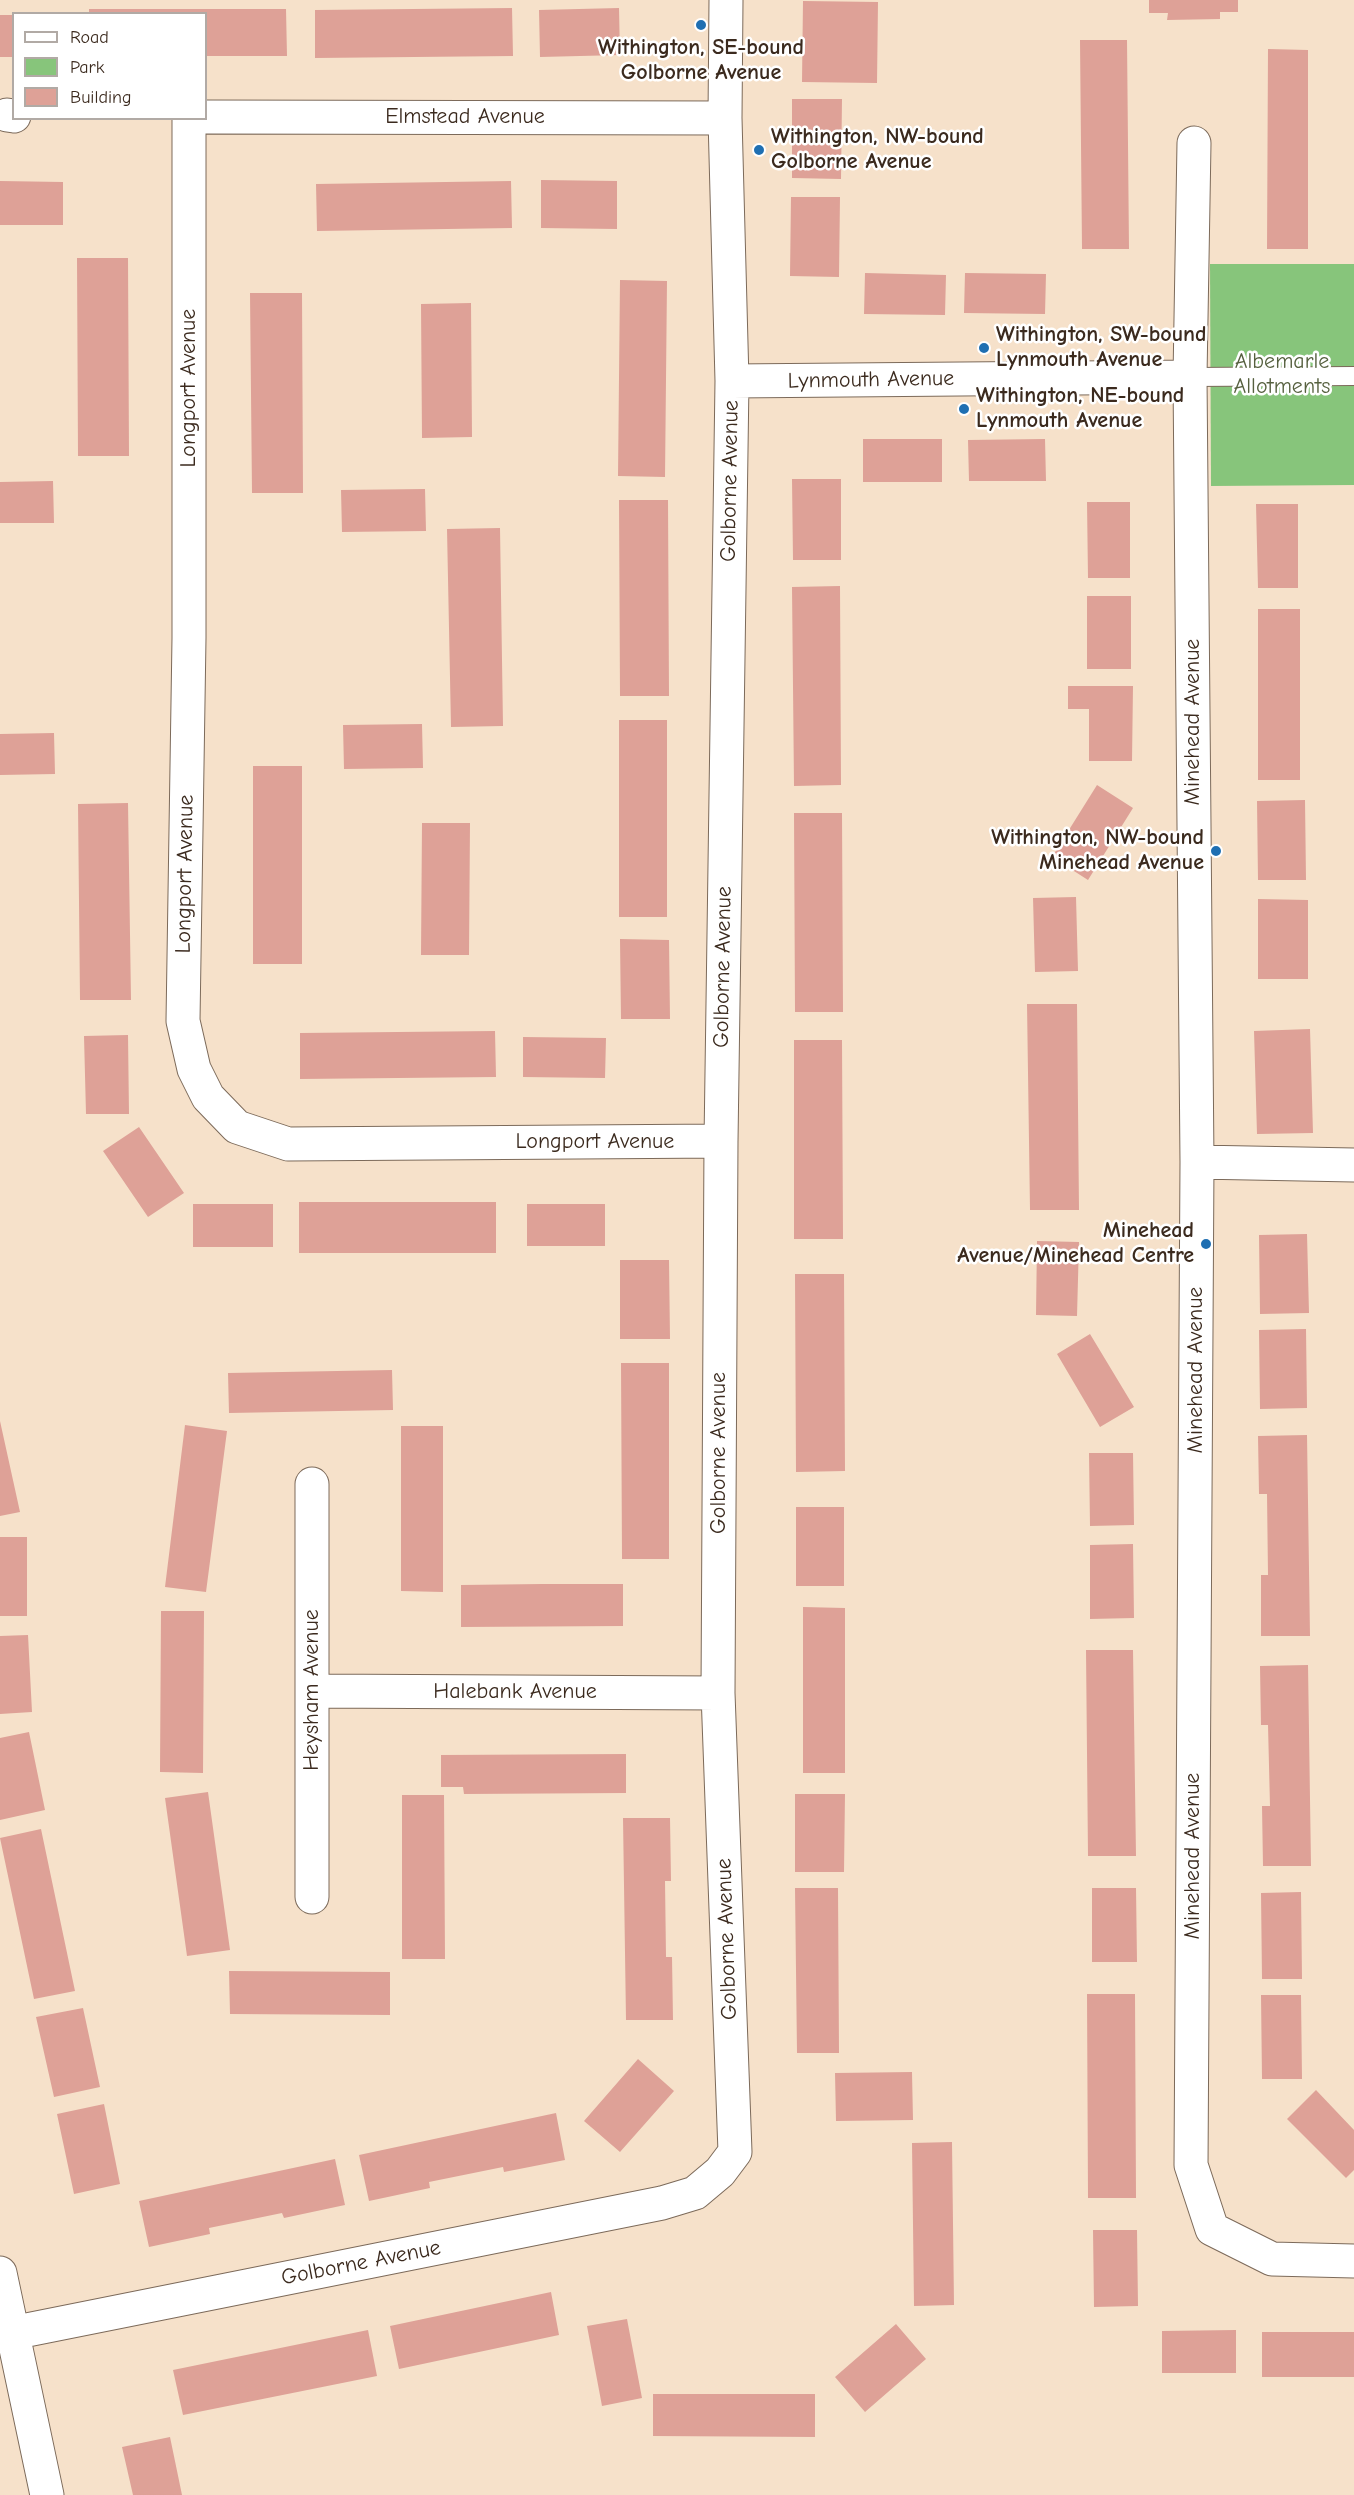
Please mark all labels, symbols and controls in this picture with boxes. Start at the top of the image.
legend [12,12,207,120]
marker: Withington, SE-bound Golborne Avenue [694,18,708,32]
text: Road [70,27,109,48]
place label: Withington, SE-bound Golborne Avenue [598,35,804,86]
text: Park [70,57,104,78]
text: Building [70,87,132,108]
street label: Elmstead Avenue [385,104,545,130]
place label: Withington, NW-bound Golborne Avenue [771,124,984,176]
marker: Withington, NW-bound Golborne Avenue [752,143,766,157]
street label: Longport Avenue [176,309,202,467]
place label: Withington, SW-bound Lynmouth Avenue [996,322,1206,374]
marker: Withington, SW-bound Lynmouth Avenue [977,341,991,355]
park label: Albemarle Allotments [1234,349,1330,400]
street label: Lynmouth Avenue [788,365,954,395]
place label: Withington, NE-bound Lynmouth Avenue [976,383,1184,434]
street label: Golborne Avenue [715,400,745,562]
marker: Withington, NE-bound Lynmouth Avenue [957,402,971,416]
street label: Minehead Avenue [1180,639,1206,805]
street label: Longport Avenue [170,794,200,954]
place label: Withington, NW-bound Minehead Avenue [991,825,1204,876]
marker: Withington, NW-bound Minehead Avenue [1209,844,1223,858]
street label: Golborne Avenue [708,886,738,1048]
street label: Longport Avenue [516,1129,674,1155]
place label: Minehead Avenue/Minehead Centre [957,1218,1194,1270]
marker: Minehead Avenue/Minehead Centre [1199,1237,1213,1251]
street label: Minehead Avenue [1183,1287,1209,1453]
street label: Golborne Avenue [706,1372,732,1534]
street label: Heysham Avenue [299,1609,325,1771]
street label: Halebank Avenue [433,1679,597,1705]
street label: Minehead Avenue [1180,1773,1206,1939]
street label: Golborne Avenue [711,1858,743,2020]
street label: Golborne Avenue [279,2235,443,2291]

